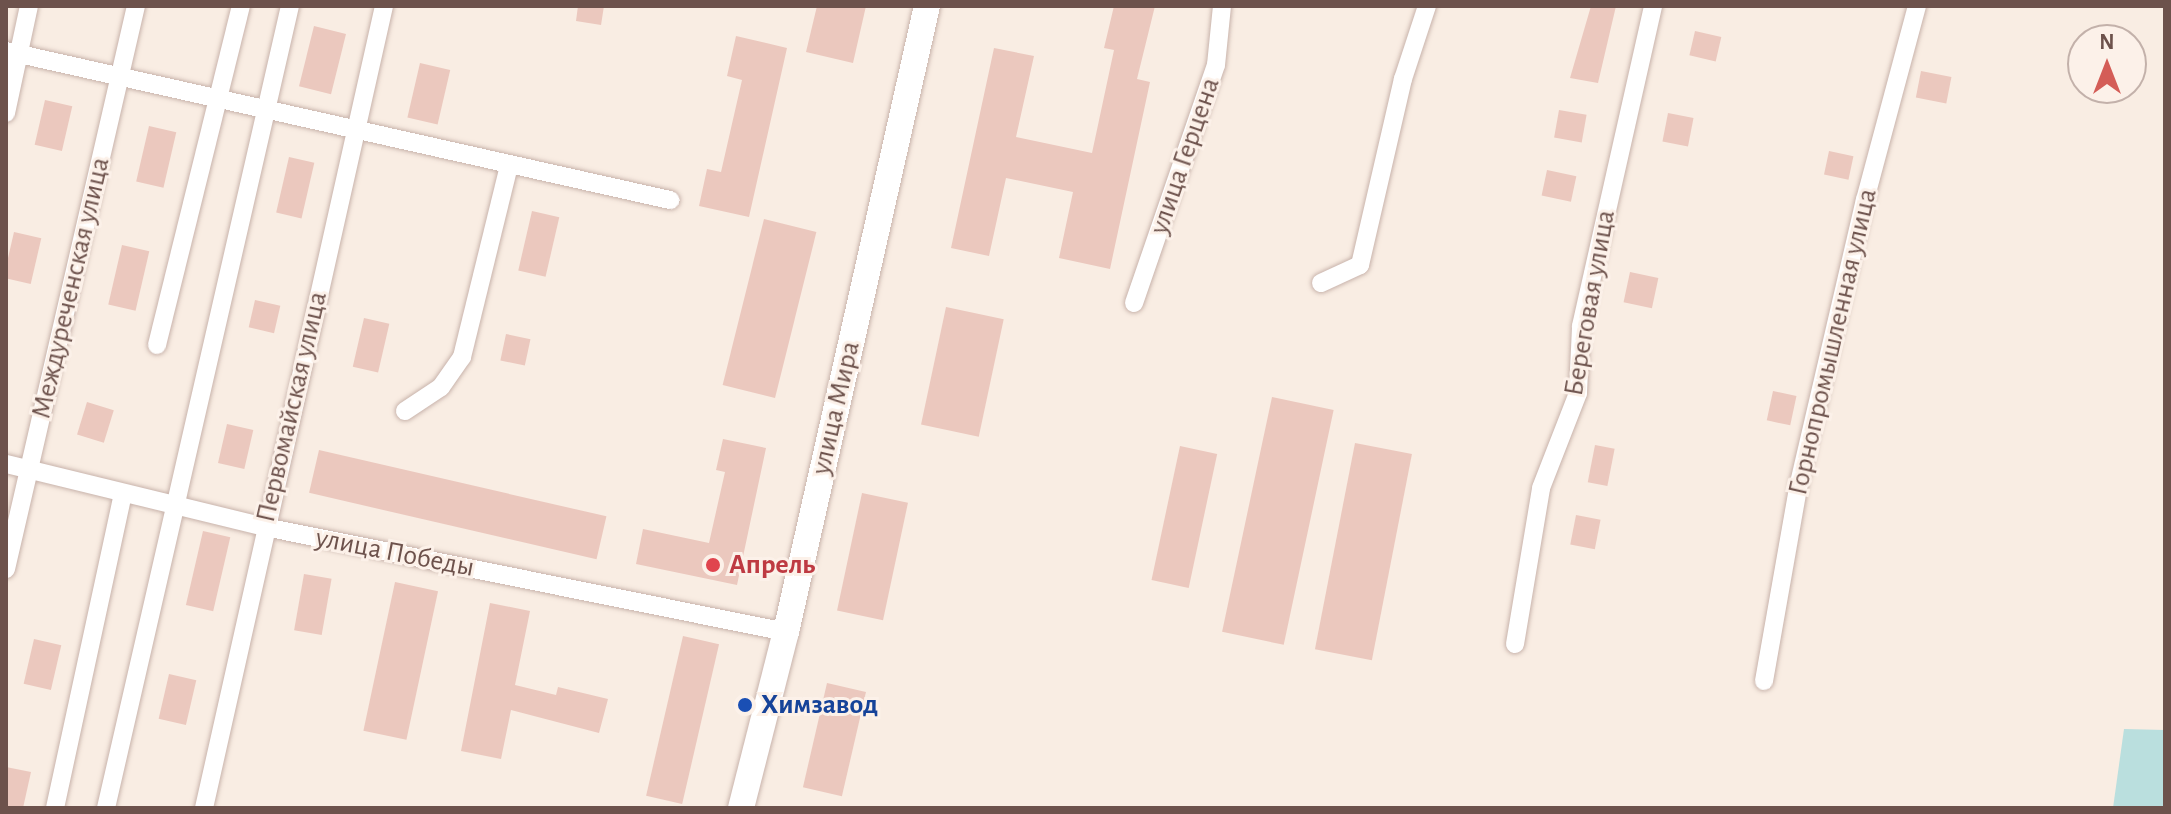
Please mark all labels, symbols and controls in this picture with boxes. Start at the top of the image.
north arrow [2067,24,2147,104]
text: N [2099,31,2115,53]
street label: улица Герцена [1143,73,1227,239]
street label: Междуреченская улица [25,154,117,422]
street label: Горнопромышленная улица [1781,185,1885,499]
street label: Береговая улица [1557,207,1623,399]
street label: Первомайская улица [249,288,335,526]
street label: улица Мира [804,338,868,478]
street label: улица Победы [313,521,477,585]
place label: Апрель [729,548,815,582]
marker: Апрель [704,556,722,574]
place label: Химзавод [761,688,878,722]
marker: Химзавод [736,696,754,714]

